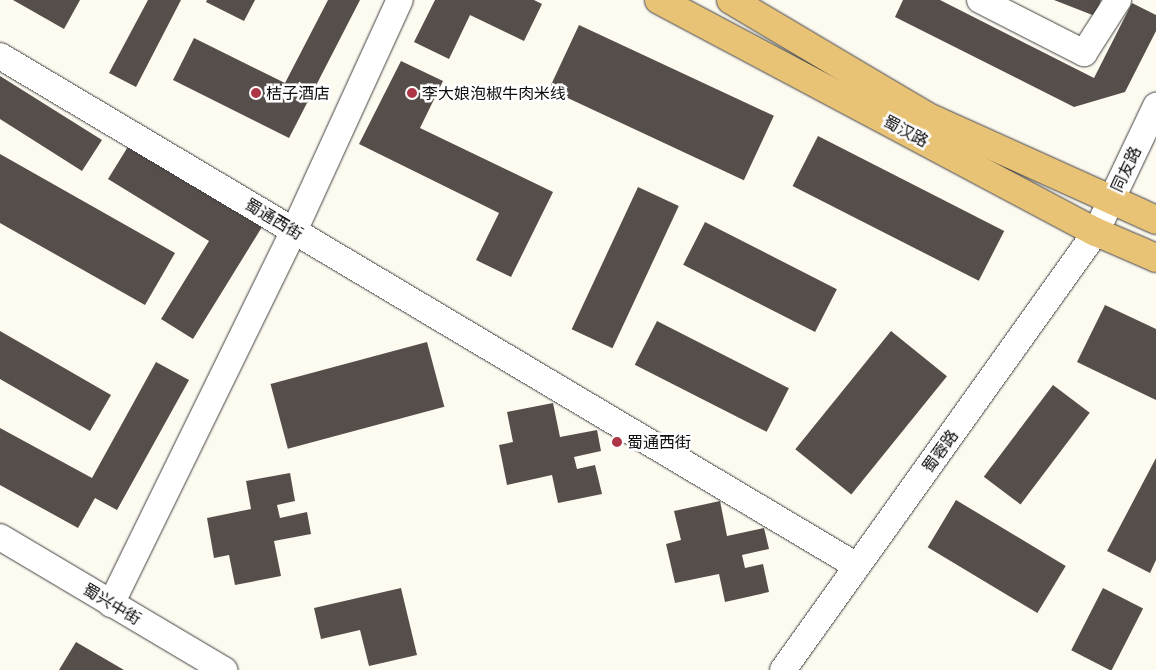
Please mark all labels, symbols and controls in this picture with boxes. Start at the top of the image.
place label: 桔子酒店 [266,83,330,103]
place label: 李大娘泡椒牛肉米线 [422,83,566,103]
marker: 桔子酒店 [250,87,262,99]
marker: 李大娘泡椒牛肉米线 [406,87,418,99]
street label: 蜀汉路 [880,111,932,151]
street label: 同友路 [1107,143,1145,195]
street label: 蜀通西街 [242,194,306,244]
street label: 蜀蓉路 [918,426,962,476]
place label: 蜀通西街 [627,432,691,452]
marker: 蜀通西街 [611,436,623,448]
street label: 蜀兴中街 [80,579,144,629]

